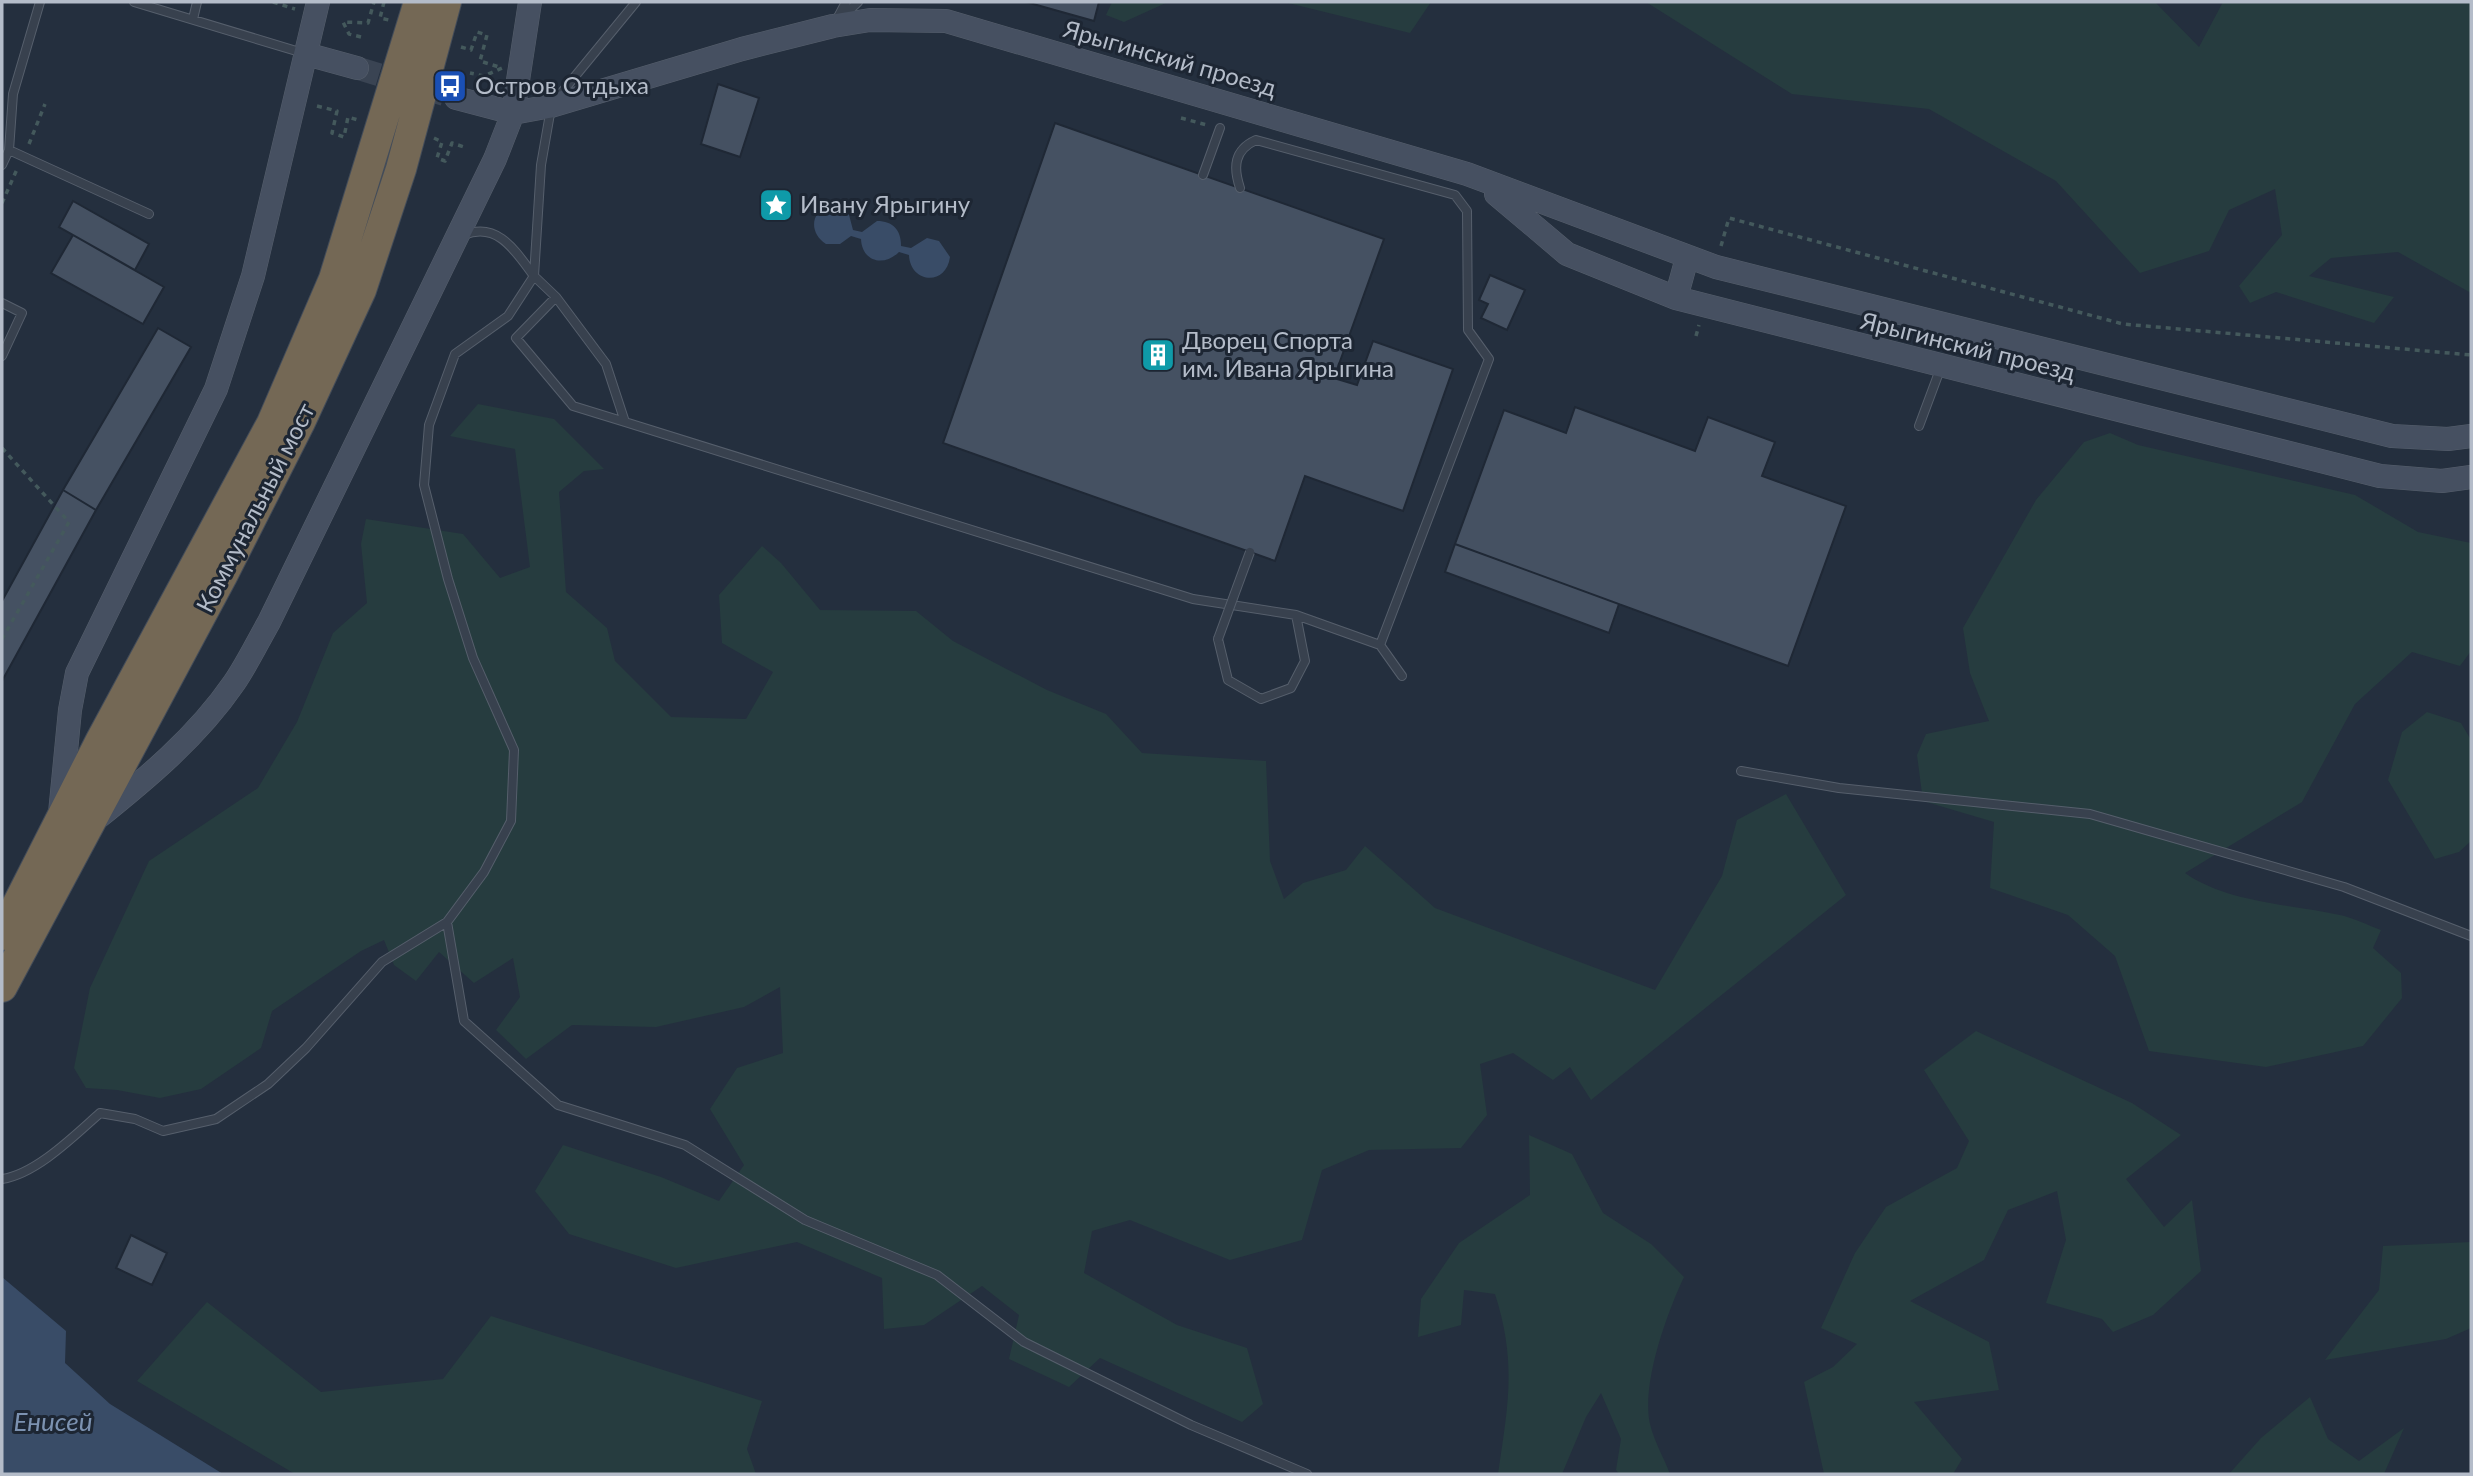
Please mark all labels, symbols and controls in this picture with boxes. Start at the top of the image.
street label: Ярыгинский проезд [1060,13,1280,102]
bus stop icon: Остров Отдыха [431,67,469,105]
place label: Остров Отдыха [475,70,649,99]
place icon: Ивану Ярыгину [757,186,795,224]
place label: Ивану Ярыгину [800,189,971,218]
street label: Ярыгинский проезд [1857,305,2079,386]
place label: Дворец Спорта им. Ивана Ярыгина [1182,325,1394,382]
building icon: Дворец Спорта им. Ивана Ярыгина [1139,336,1177,374]
street label: Коммунальный мост [189,398,320,617]
water label: Енисей [14,1405,92,1437]

